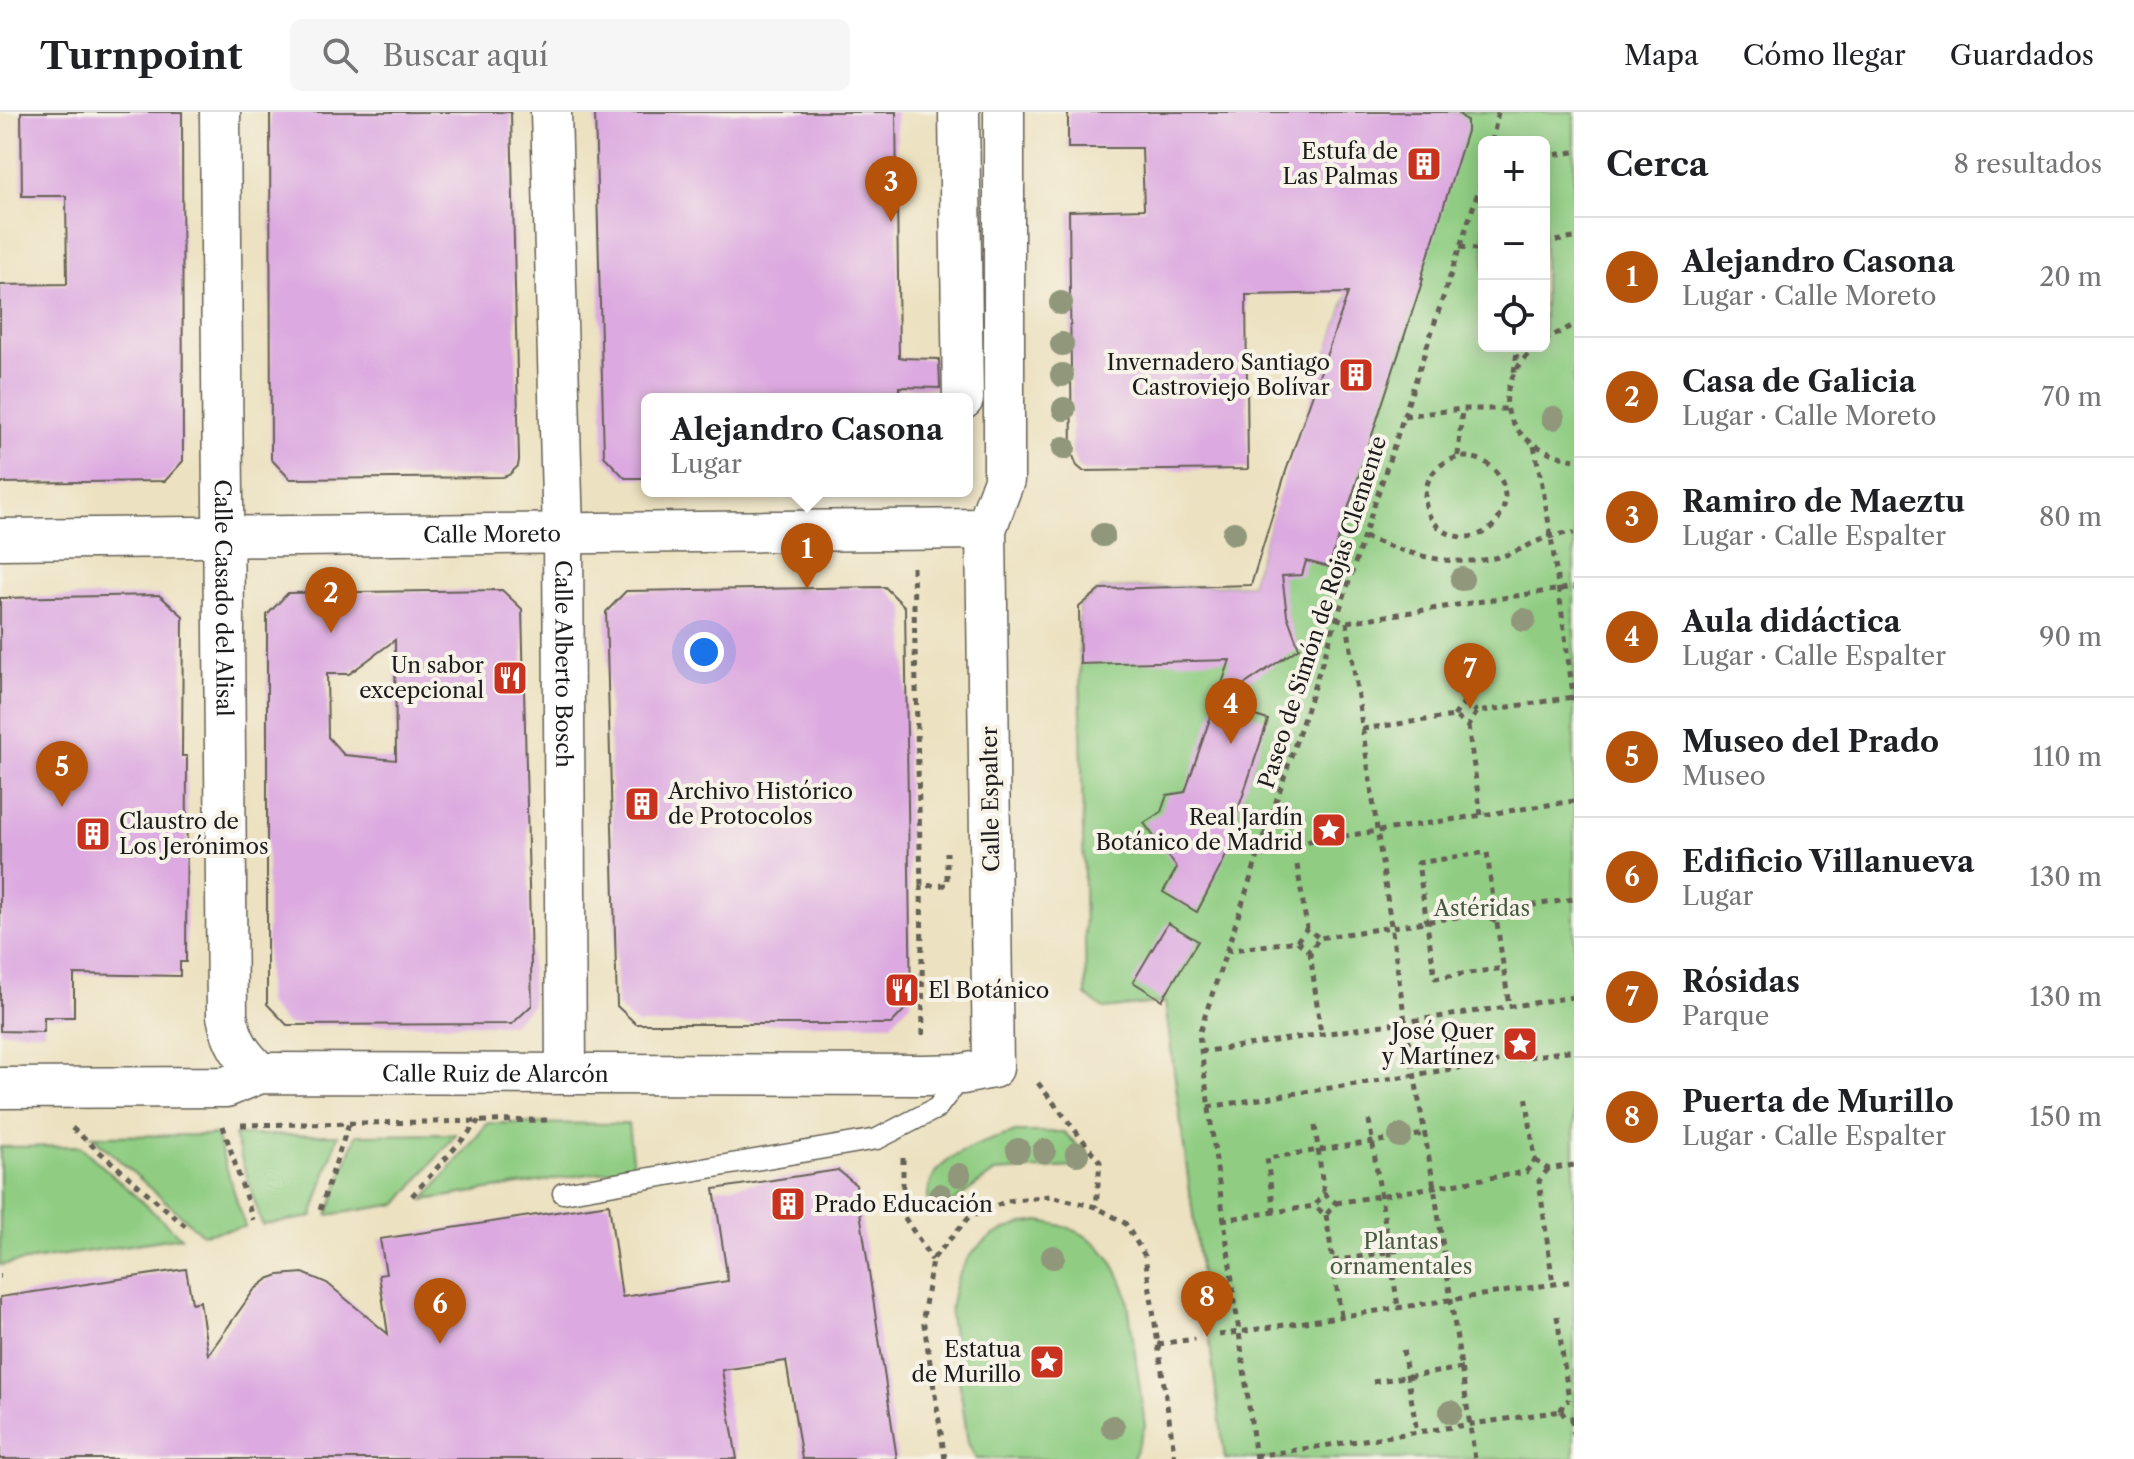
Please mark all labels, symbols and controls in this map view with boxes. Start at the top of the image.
search box [290,19,850,91]
text: Turnpoint [40,32,242,79]
icon: search [318,33,362,77]
text: Buscar aquí [382,37,548,74]
text: Mapa [1624,38,1699,72]
text: Cómo llegar [1743,38,1906,72]
text: Guardados [1950,38,2094,72]
map controls [1478,136,1550,352]
button: + [1478,136,1550,208]
place label: Estufa de Las Palmas [1283,138,1398,190]
text: Cerca [1606,143,1708,185]
building icon: Estufa de Las Palmas [1405,145,1443,183]
text: 8 resultados [1953,148,2102,180]
pin: 3 [865,156,917,222]
button: − [1478,208,1550,280]
text: Alejandro Casona [1682,243,1955,280]
text: 1 [1626,261,1638,293]
text: 20 m [2039,261,2102,293]
button: locate [1478,280,1550,352]
text: Lugar · Calle Moreto [1682,280,1937,312]
place label: Invernadero Santiago Castroviejo Bolívar [1107,349,1330,401]
building icon: Invernadero Santiago Castroviejo Bolívar [1337,356,1375,394]
text: Casa de Galicia [1682,363,1916,400]
text: 2 [1624,381,1640,413]
text: 70 m [2042,381,2102,413]
popup [641,393,973,497]
text: Lugar · Calle Moreto [1682,400,1937,432]
text: Alejandro Casona [671,411,943,448]
street label: Paseo de Simón de Rojas Clemente [1253,433,1392,792]
text: Lugar [671,448,742,480]
street label: Calle Casado del Alisal [209,479,238,717]
text: Ramiro de Maeztu [1682,483,1965,520]
text: 3 [1625,501,1639,533]
text: 80 m [2039,501,2102,533]
street label: Calle Moreto [423,520,561,549]
text: Lugar · Calle Espalter [1682,520,1946,552]
pin: 1 [781,523,833,589]
street label: Calle Alberto Bosch [549,560,577,768]
pin: 2 [305,567,357,633]
text: Aula didáctica [1682,603,1901,640]
text: 4 [1624,621,1640,653]
text: 90 m [2039,621,2102,653]
your location [684,632,724,672]
text: Lugar · Calle Espalter [1682,640,1946,672]
pin: 7 [1444,643,1496,709]
place label: Un sabor excepcional [359,652,484,704]
restaurant icon: Un sabor excepcional [491,659,529,697]
pin: 4 [1205,678,1257,744]
text: Museo del Prado [1682,723,1939,760]
street label: Calle Espalter [976,726,1005,872]
pin: 5 [36,741,88,807]
text: 5 [1625,741,1639,773]
text: 110 m [2033,741,2102,773]
text: Museo [1682,760,1766,792]
place label: Archivo Histórico de Protocolos [667,778,853,830]
building icon: Archivo Histórico de Protocolos [623,785,661,823]
place label: Real Jardín Botánico de Madrid [1095,804,1303,856]
place label: Claustro de Los Jerónimos [119,808,269,860]
place icon: Real Jardín Botánico de Madrid [1310,811,1348,849]
building icon: Claustro de Los Jerónimos [74,815,112,853]
text: Edificio Villanueva [1682,843,1974,880]
text: 6 [1624,861,1640,893]
text: 130 m [2029,861,2102,893]
text: Lugar [1682,880,1753,912]
park label: Astéridas [1433,895,1530,922]
text: Rósidas [1682,963,1800,1000]
restaurant icon: El Botánico [883,971,921,1009]
place label: El Botánico [928,977,1049,1004]
text: 7 [1625,981,1639,1013]
text: 130 m [2029,981,2102,1013]
text: Parque [1682,1000,1769,1032]
place label: José Quer y Martínez [1381,1018,1494,1070]
place icon: José Quer y Martínez [1501,1025,1539,1063]
street label: Calle Ruiz de Alarcón [382,1060,609,1088]
text: Puerta de Murillo [1682,1083,1954,1120]
text: 8 [1624,1101,1640,1133]
text: 150 m [2029,1101,2102,1133]
text: Lugar · Calle Espalter [1682,1120,1946,1152]
building icon: Prado Educación [769,1185,807,1223]
place label: Prado Educación [814,1191,993,1218]
park label: Plantas ornamentales [1330,1228,1472,1280]
pin: 8 [1181,1271,1233,1337]
pin: 6 [414,1278,466,1344]
place label: Estatua de Murillo [911,1336,1021,1388]
place icon: Estatua de Murillo [1028,1343,1066,1381]

